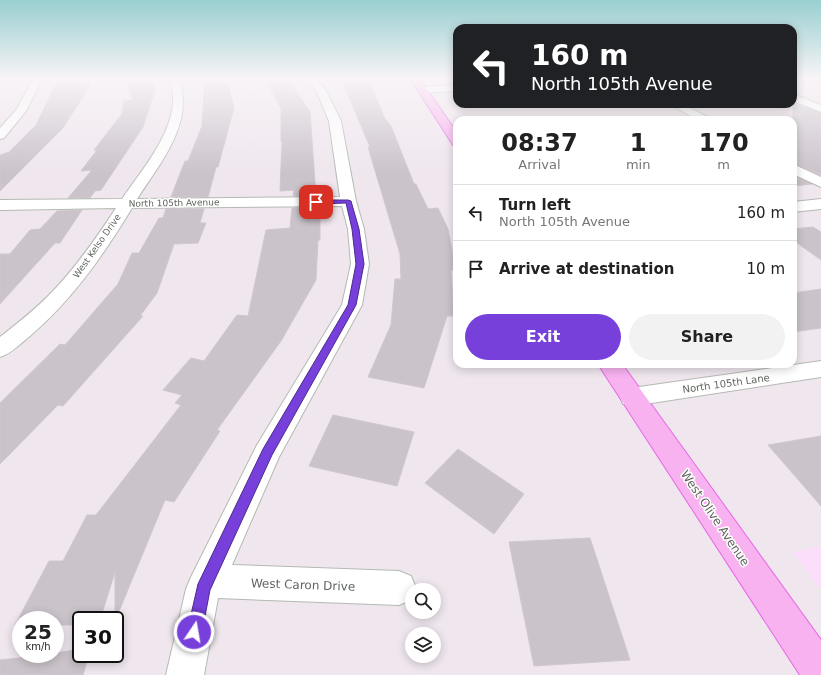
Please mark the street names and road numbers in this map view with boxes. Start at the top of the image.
street label: North 105th Avenue [129,197,220,209]
street label: West Kelso Drive [71,212,123,280]
street label: North 105th Lane [682,372,770,395]
street label: West Olive Avenue [678,468,752,568]
street label: West Caron Drive [251,576,355,594]

